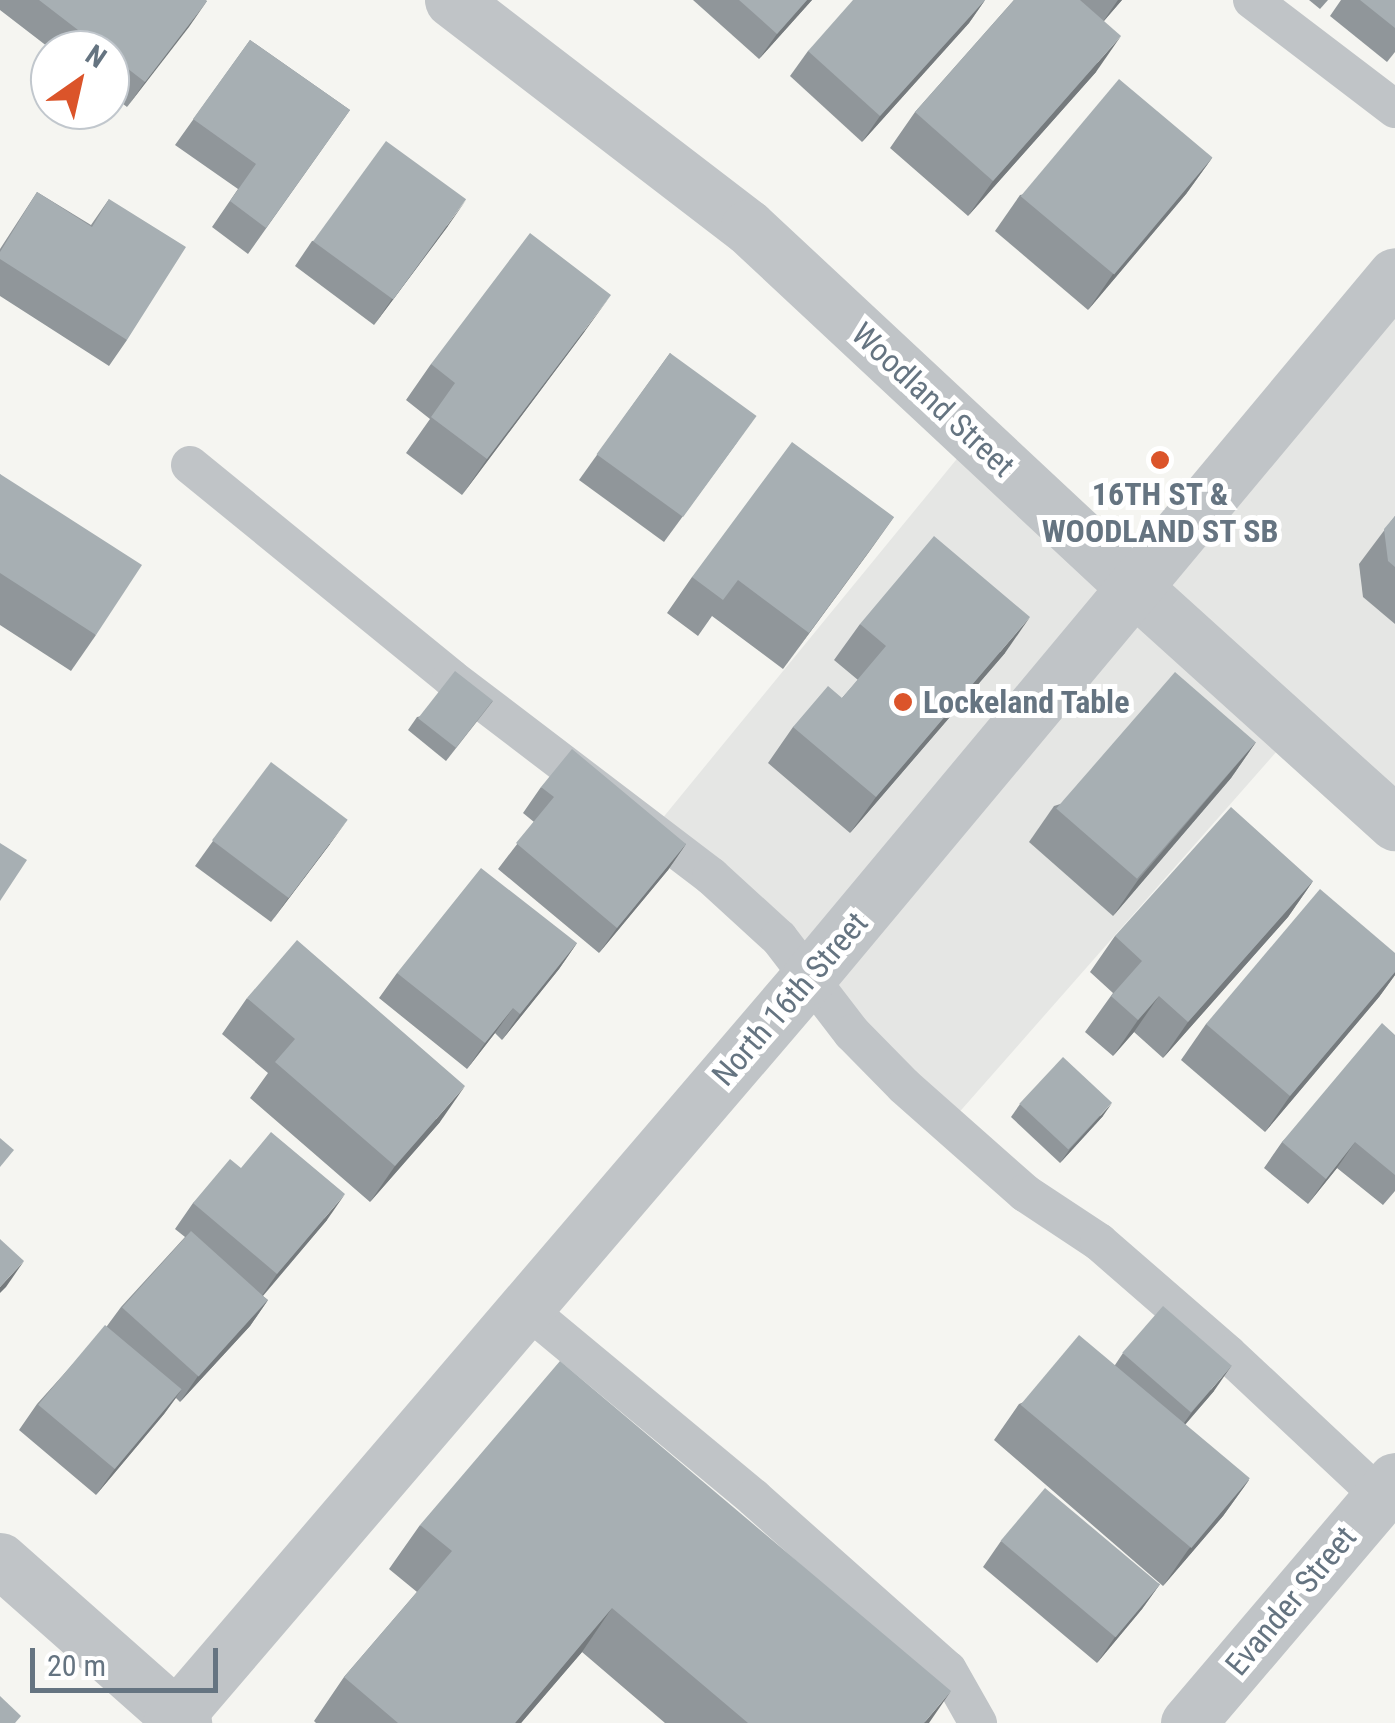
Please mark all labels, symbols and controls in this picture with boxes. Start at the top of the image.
north arrow [30,30,130,130]
text: N [80,38,112,75]
street label: Woodland Street [844,315,1022,485]
marker: 16TH ST & WOODLAND ST SB [1149,449,1171,471]
place label: 16TH ST & WOODLAND ST SB [1041,476,1279,551]
place label: Lockeland Table [923,683,1130,721]
marker: Lockeland Table [892,691,914,713]
street label: North 16th Street [704,904,876,1094]
street label: Evander Street [1218,1519,1364,1683]
scale bar [35,1628,222,1690]
text: 20 m [47,1648,106,1683]

